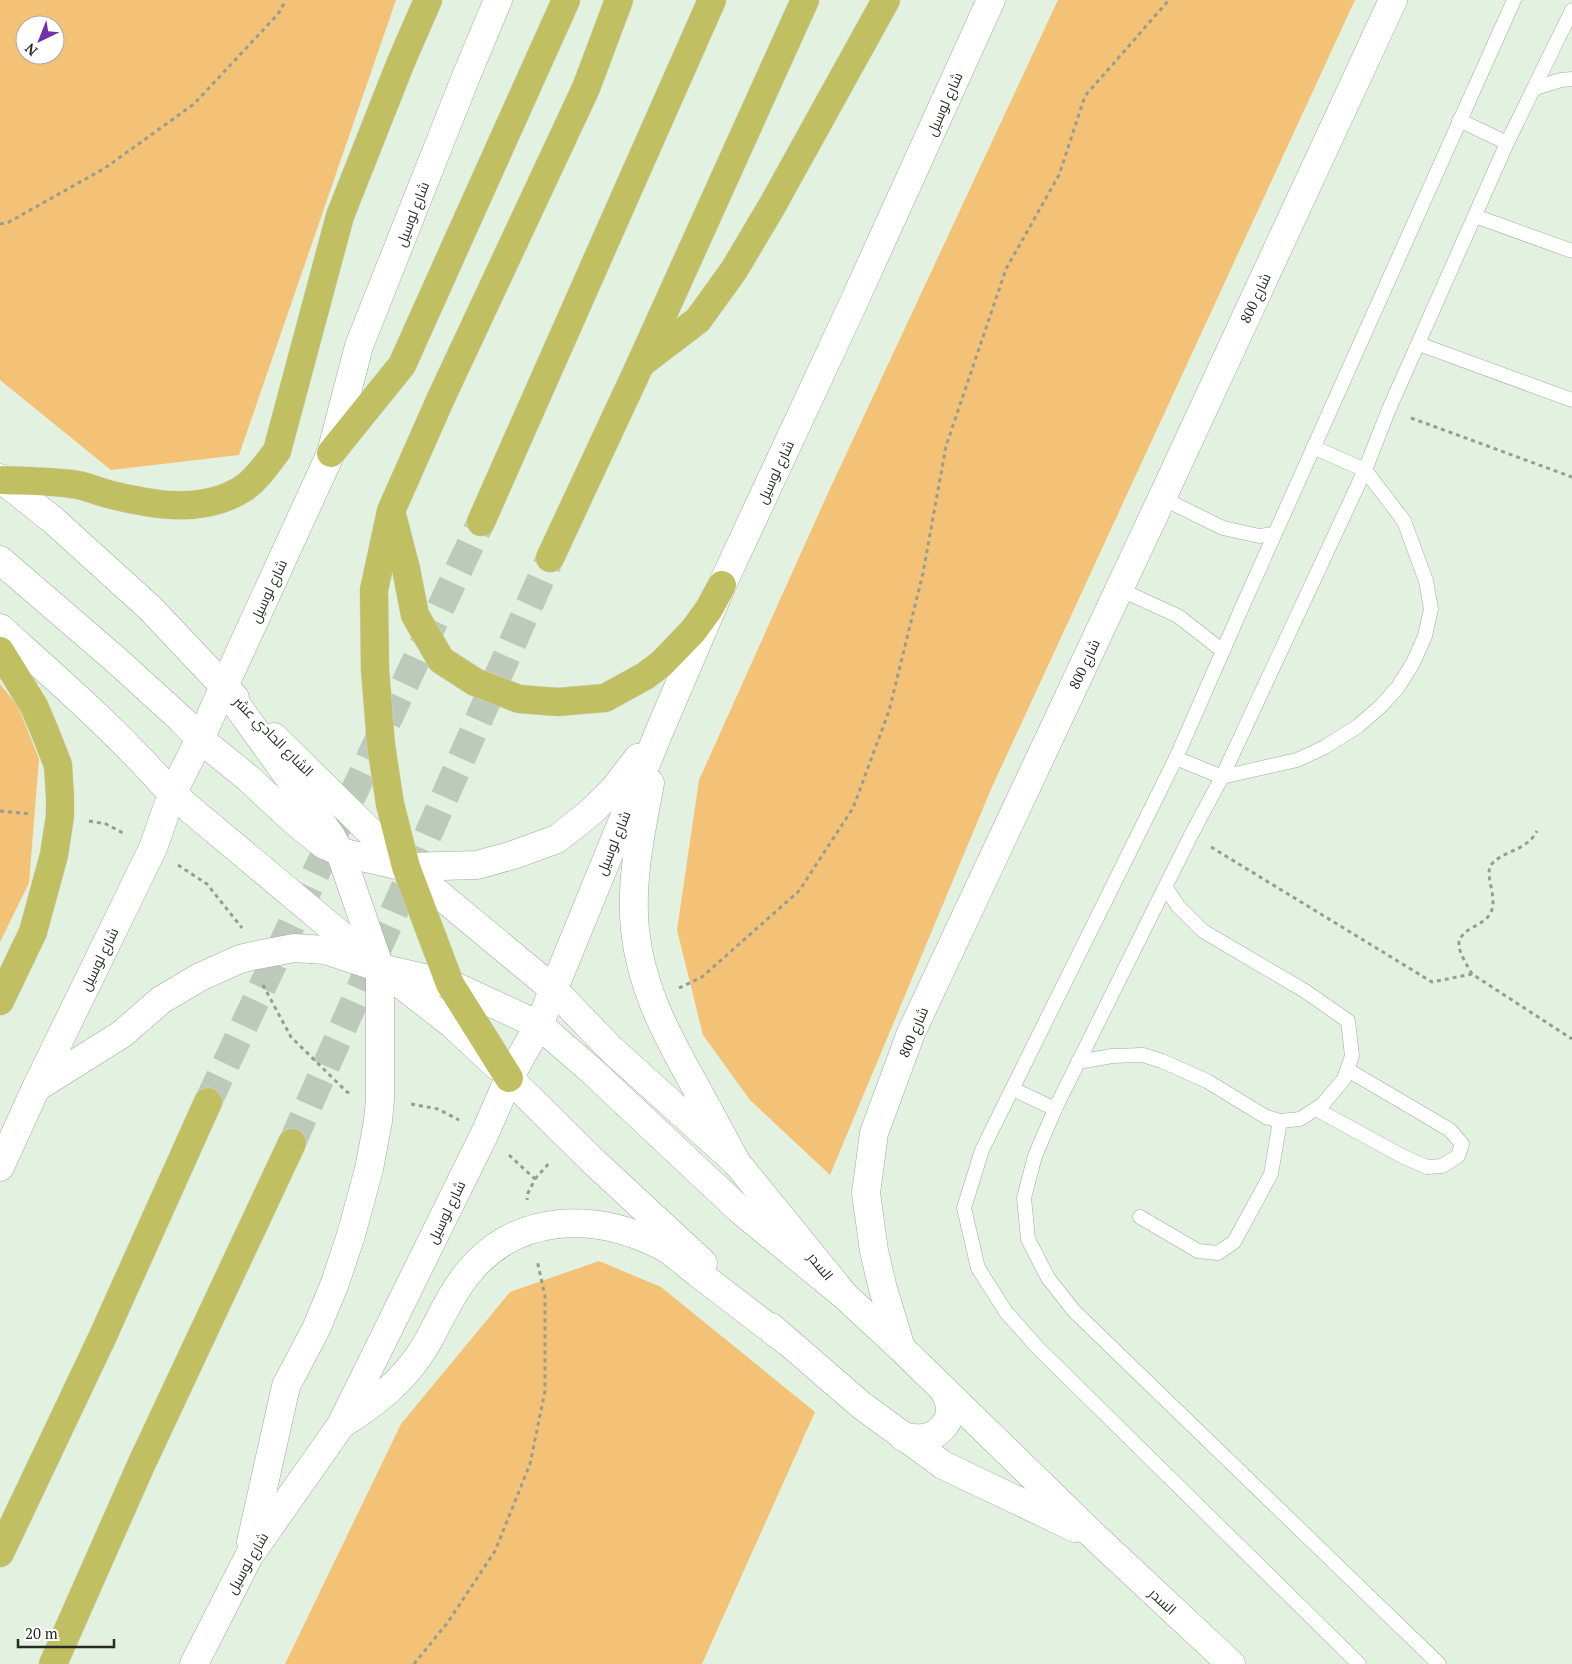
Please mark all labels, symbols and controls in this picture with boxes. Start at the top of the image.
north arrow [15,15,65,65]
text: N [20,39,41,60]
street label: شارع لوسيل [922,69,966,139]
street label: شارع لوسيل [391,179,433,249]
street label: شارع 800 [1235,270,1275,326]
street label: شارع لوسيل [752,437,798,507]
street label: شارع لوسيل [245,556,291,626]
street label: شارع 800 [1064,636,1104,692]
street label: الشارع الحادي عشر [227,691,318,782]
street label: شارع لوسيل [591,808,635,878]
street label: شارع لوسيل [76,924,122,994]
street label: شارع 800 [894,1004,932,1060]
street label: شارع لوسيل [423,1177,469,1247]
street label: السدر [803,1247,838,1284]
street label: شارع لوسيل [222,1529,272,1597]
street label: السدر [1145,1583,1181,1618]
scale bar [18,1616,114,1648]
text: 20 m [25,1623,58,1643]

